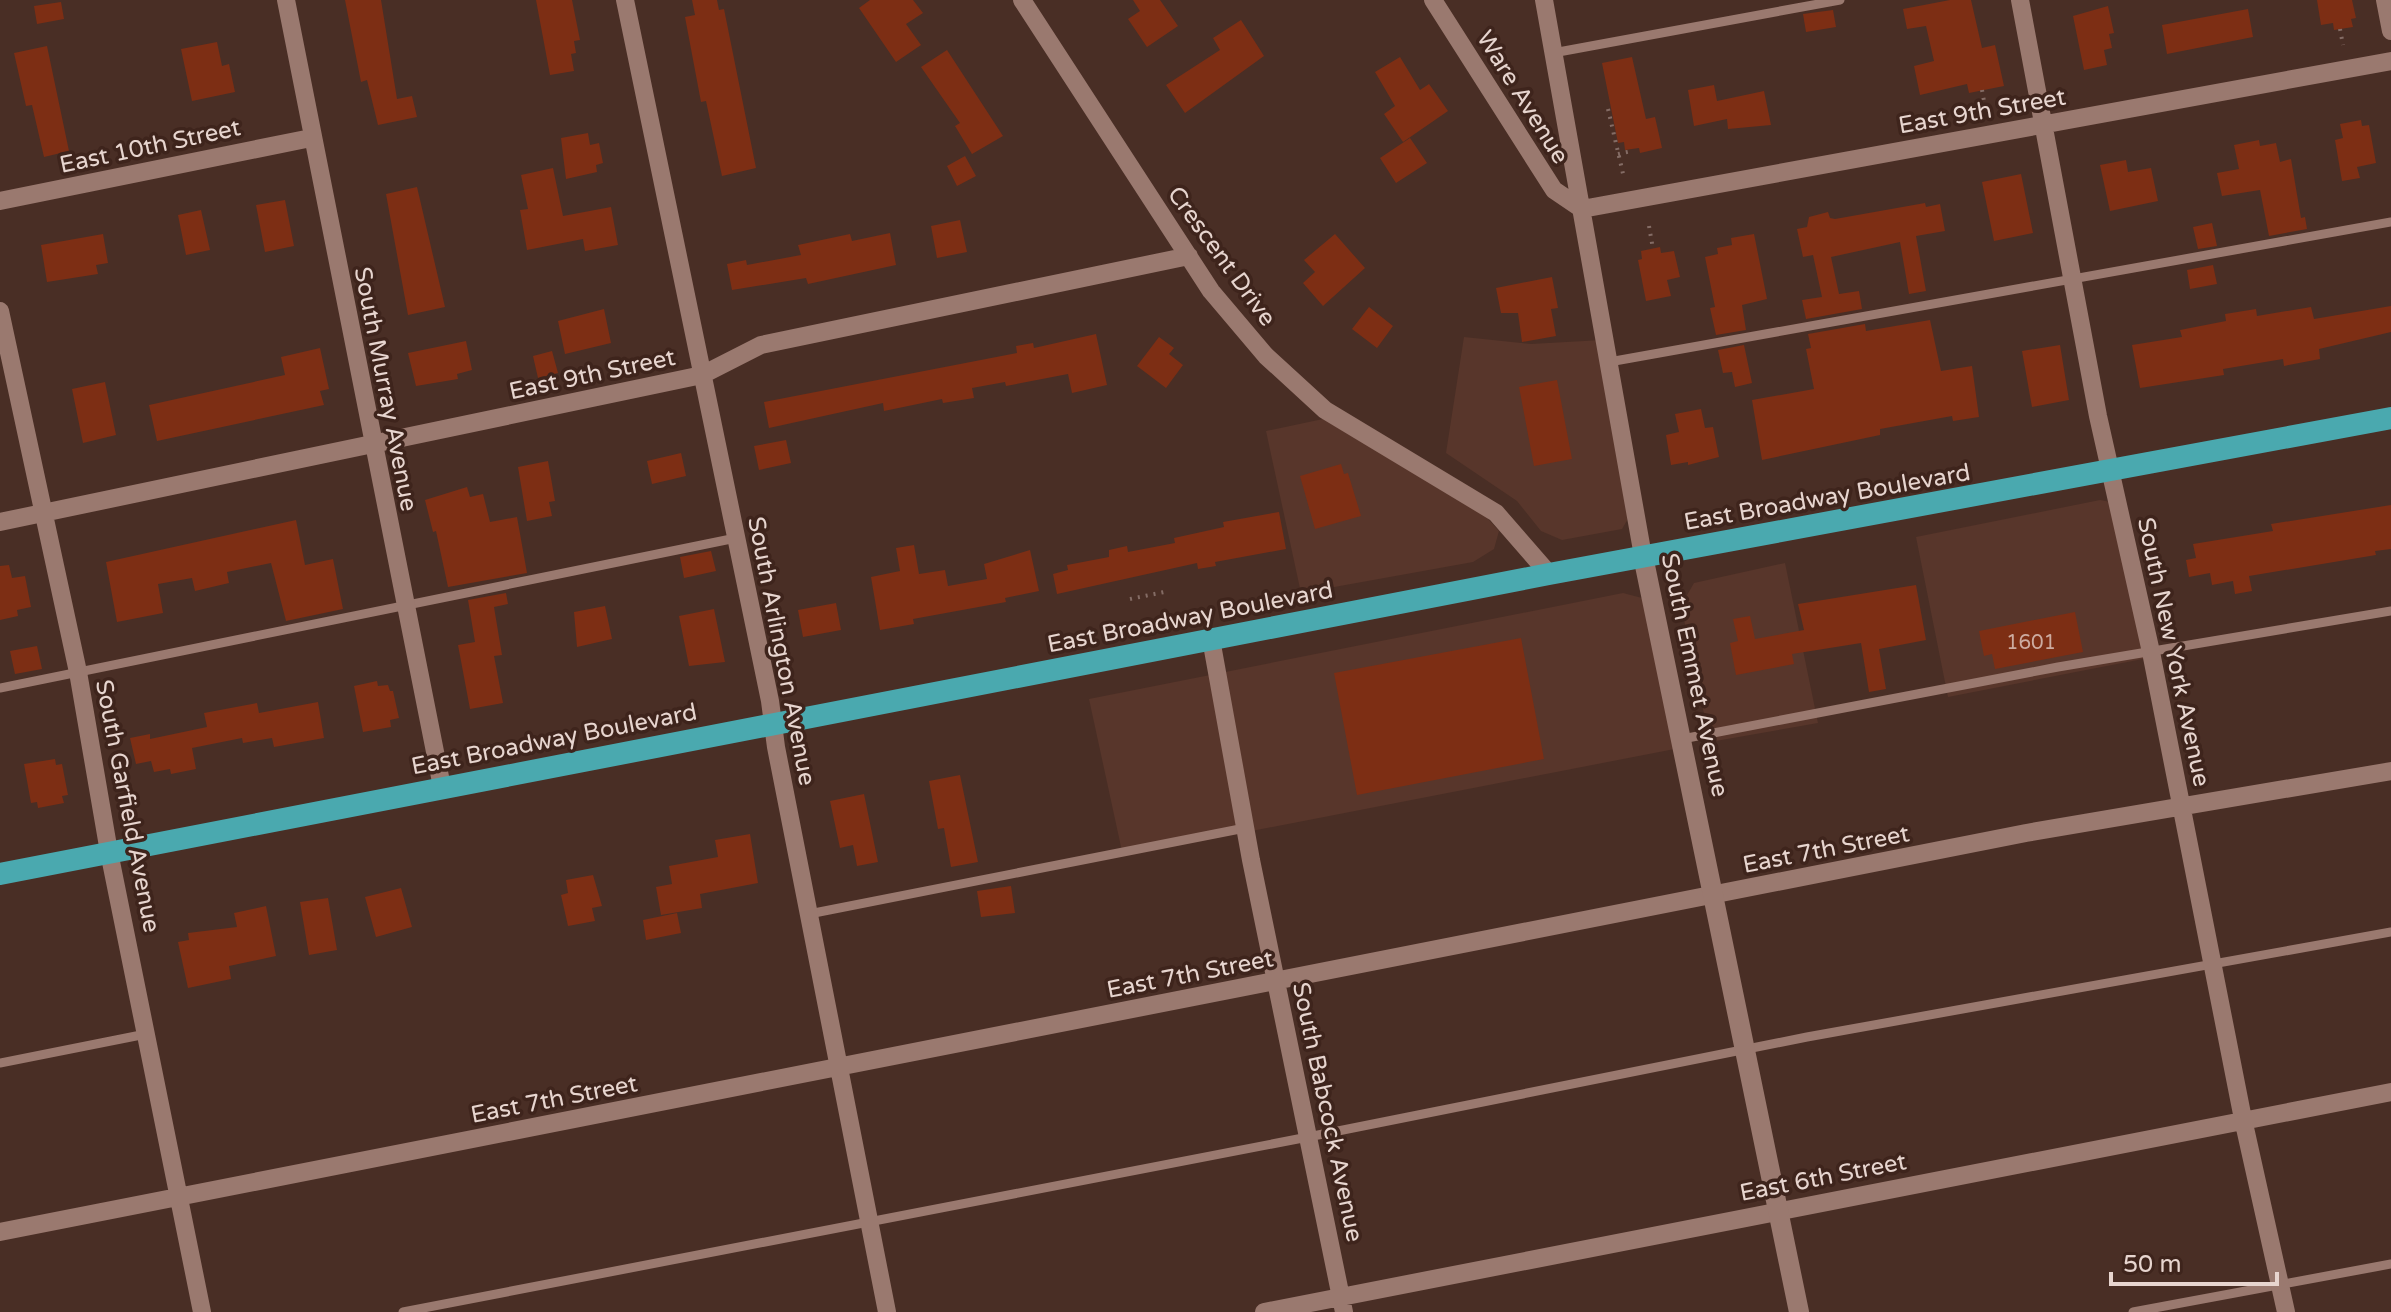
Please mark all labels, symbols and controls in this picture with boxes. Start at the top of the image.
street label: Ware Avenue [1470,25,1575,169]
street label: East 9th Street [1896,83,2068,140]
street label: East 10th Street [57,113,243,180]
street label: Crescent Drive [1161,181,1282,332]
street label: South Murray Avenue [348,265,423,514]
street label: East 9th Street [506,343,678,406]
street label: East Broadway Boulevard [1682,458,1973,537]
street label: South Arlington Avenue [741,514,822,788]
street label: South New York Avenue [2131,515,2216,789]
street label: South Emmet Avenue [1655,551,1734,799]
street label: East Broadway Boulevard [1045,576,1335,659]
house number: 1601 [2006,631,2056,655]
street label: South Garfield Avenue [89,677,166,935]
street label: East Broadway Boulevard [409,698,699,781]
street label: East 7th Street [1740,819,1912,880]
street label: East 7th Street [1104,944,1276,1005]
street label: South Babcock Avenue [1286,980,1369,1245]
street label: East 7th Street [468,1069,640,1130]
street label: East 6th Street [1737,1147,1909,1208]
scale bar [2111,1236,2277,1286]
text: 50 m [2123,1250,2181,1279]

